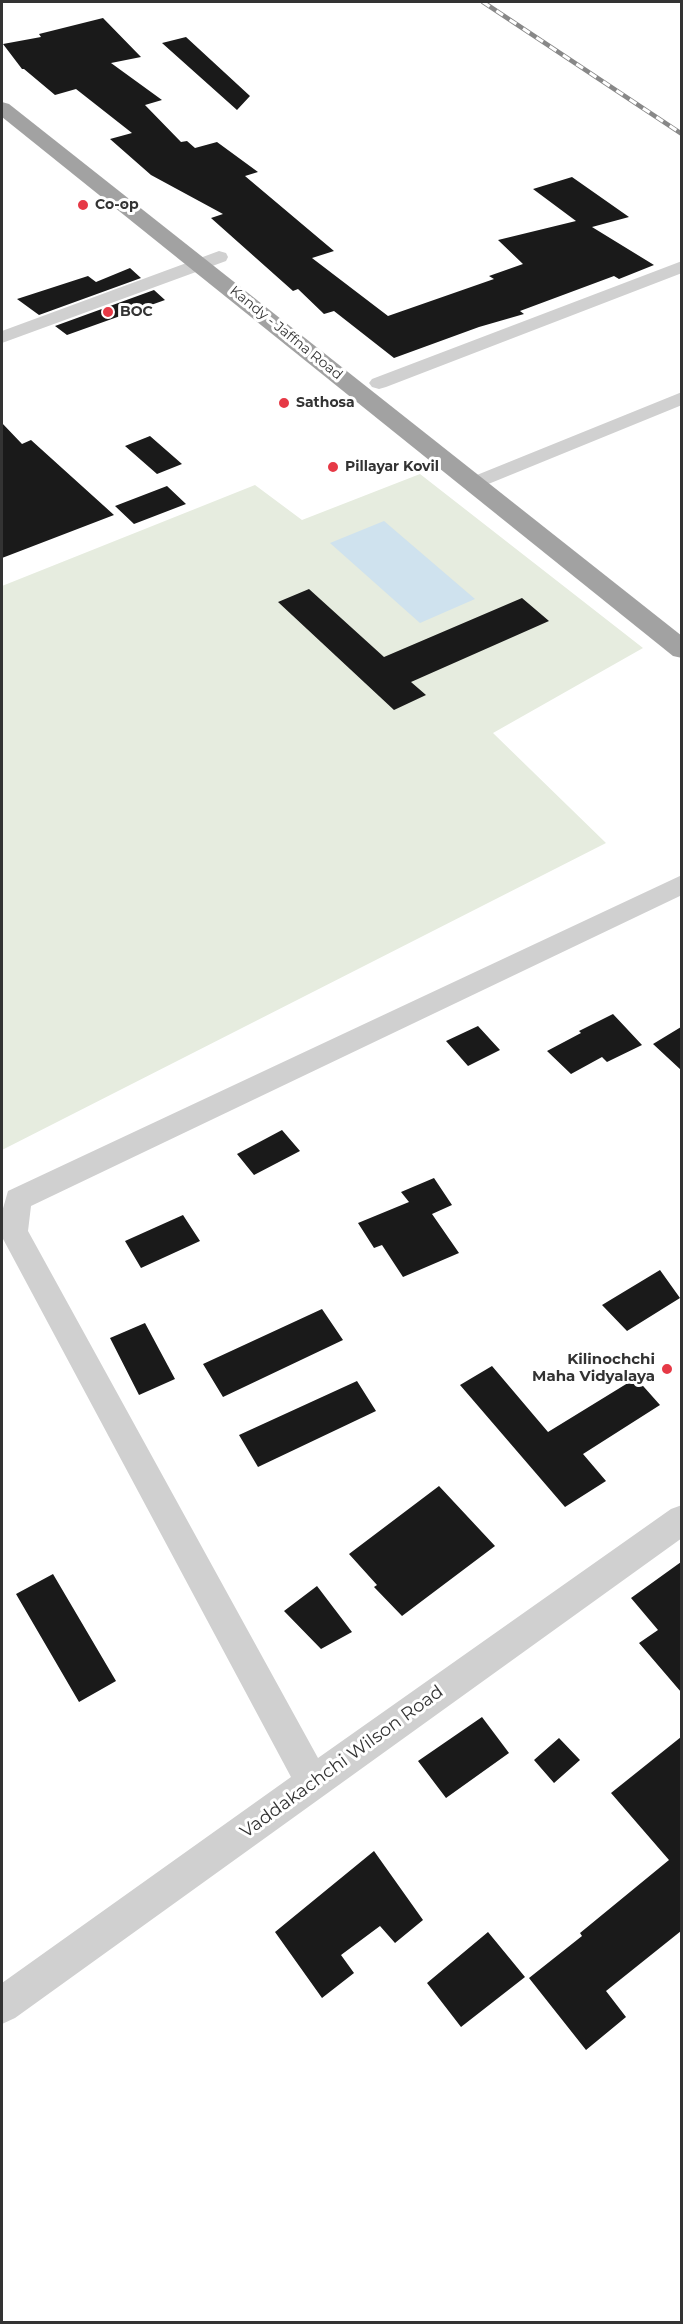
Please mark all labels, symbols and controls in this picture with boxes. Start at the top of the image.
place label: Co-op [95,197,139,213]
marker: Co-op [76,198,90,212]
street label: Kandy - Jaffna Road [226,282,346,384]
place label: BOC [120,304,153,320]
marker: BOC [101,305,115,319]
place label: Sathosa [296,395,355,411]
marker: Sathosa [277,396,291,410]
place label: Pillayar Kovil [345,459,439,475]
marker: Pillayar Kovil [326,460,340,474]
place label: Kilinochchi Maha Vidyalaya [532,1351,655,1386]
marker: Kilinochchi Maha Vidyalaya [660,1362,674,1376]
street label: Vaddakachchi Wilson Road [236,1681,448,1843]

